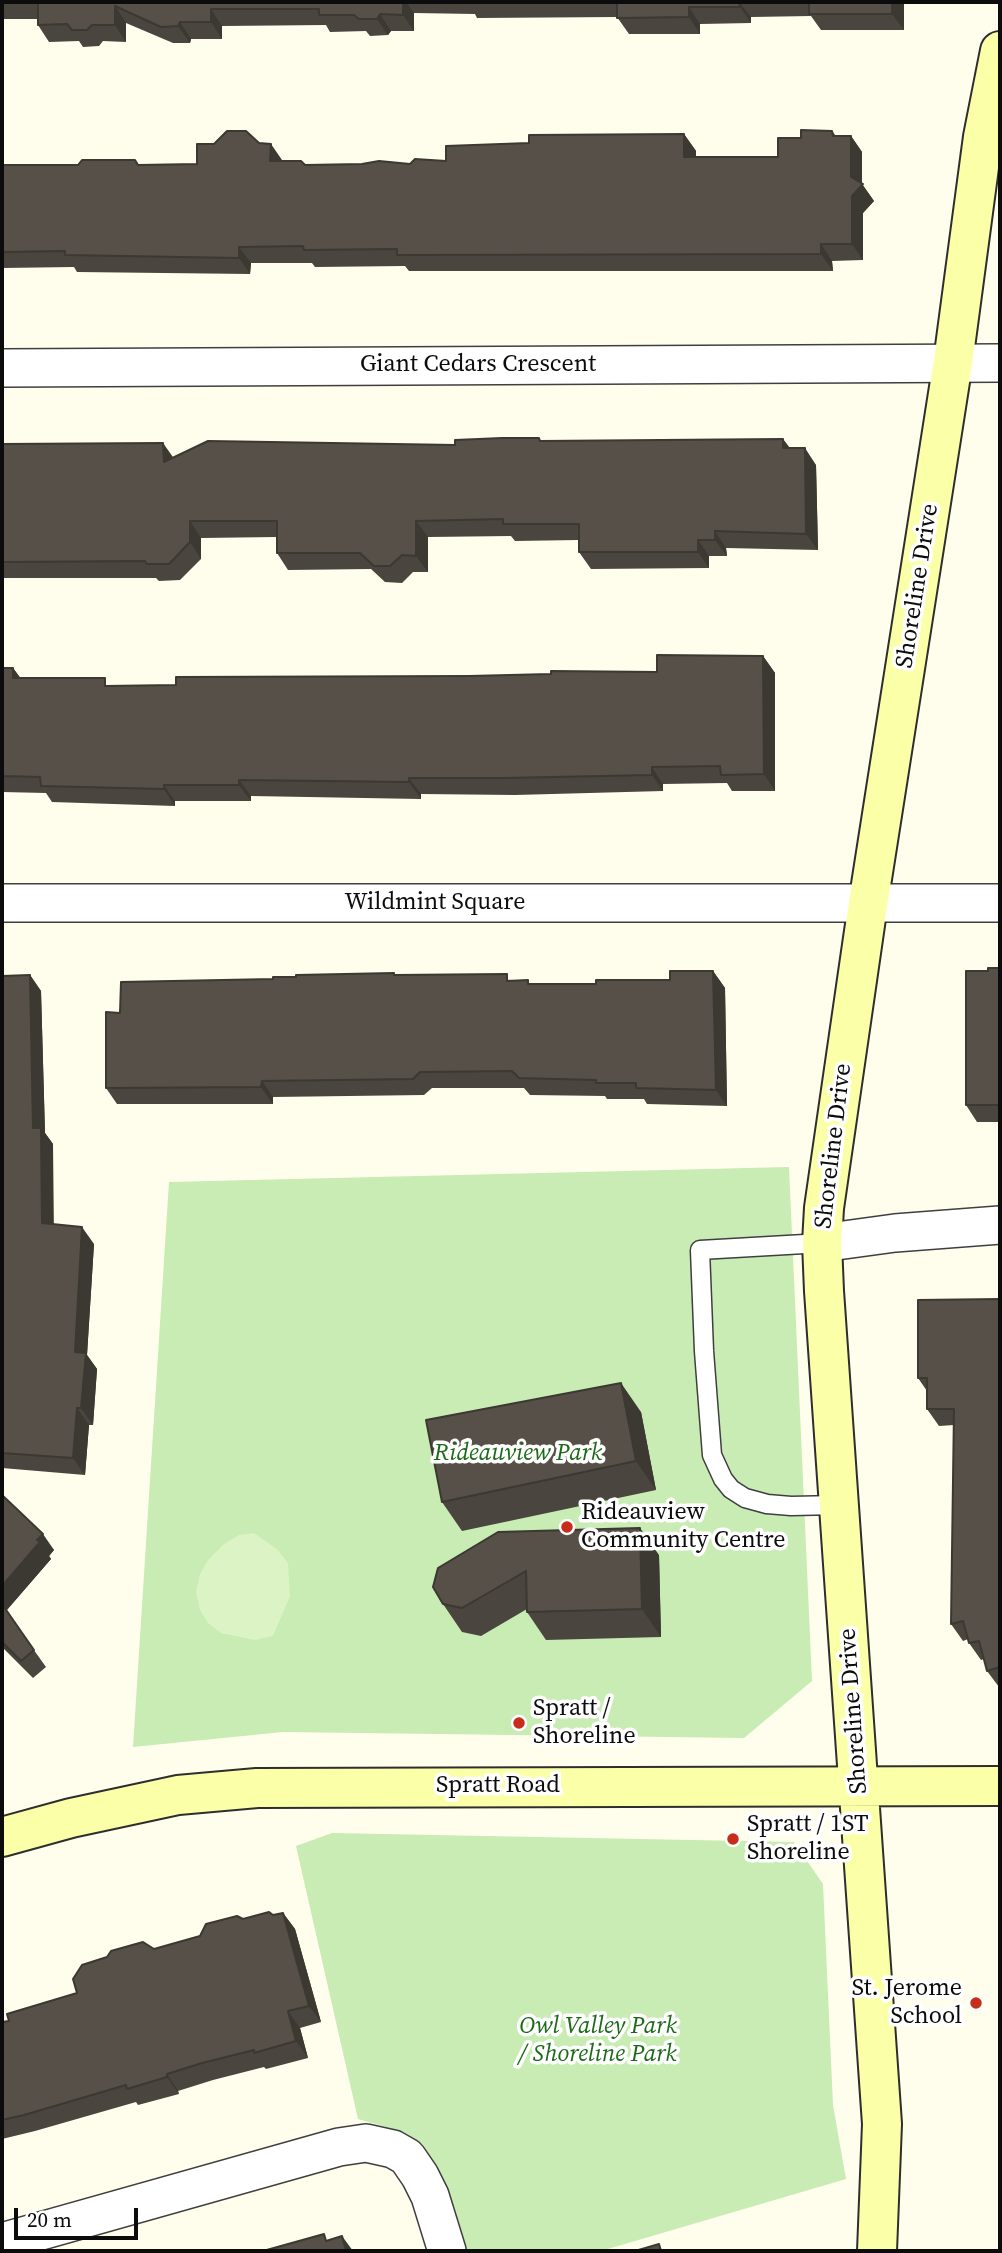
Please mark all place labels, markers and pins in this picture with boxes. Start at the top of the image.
place label: Rideauview Community Centre [581,1499,786,1555]
marker: Rideauview Community Centre [559,1519,575,1535]
place label: Spratt / Shoreline [533,1695,636,1751]
marker: Spratt / Shoreline [511,1715,527,1731]
place label: Spratt / 1ST Shoreline [747,1811,869,1867]
marker: Spratt / 1ST Shoreline [725,1831,741,1847]
place label: St. Jerome School [852,1975,962,2031]
marker: St. Jerome School [968,1995,984,2011]

